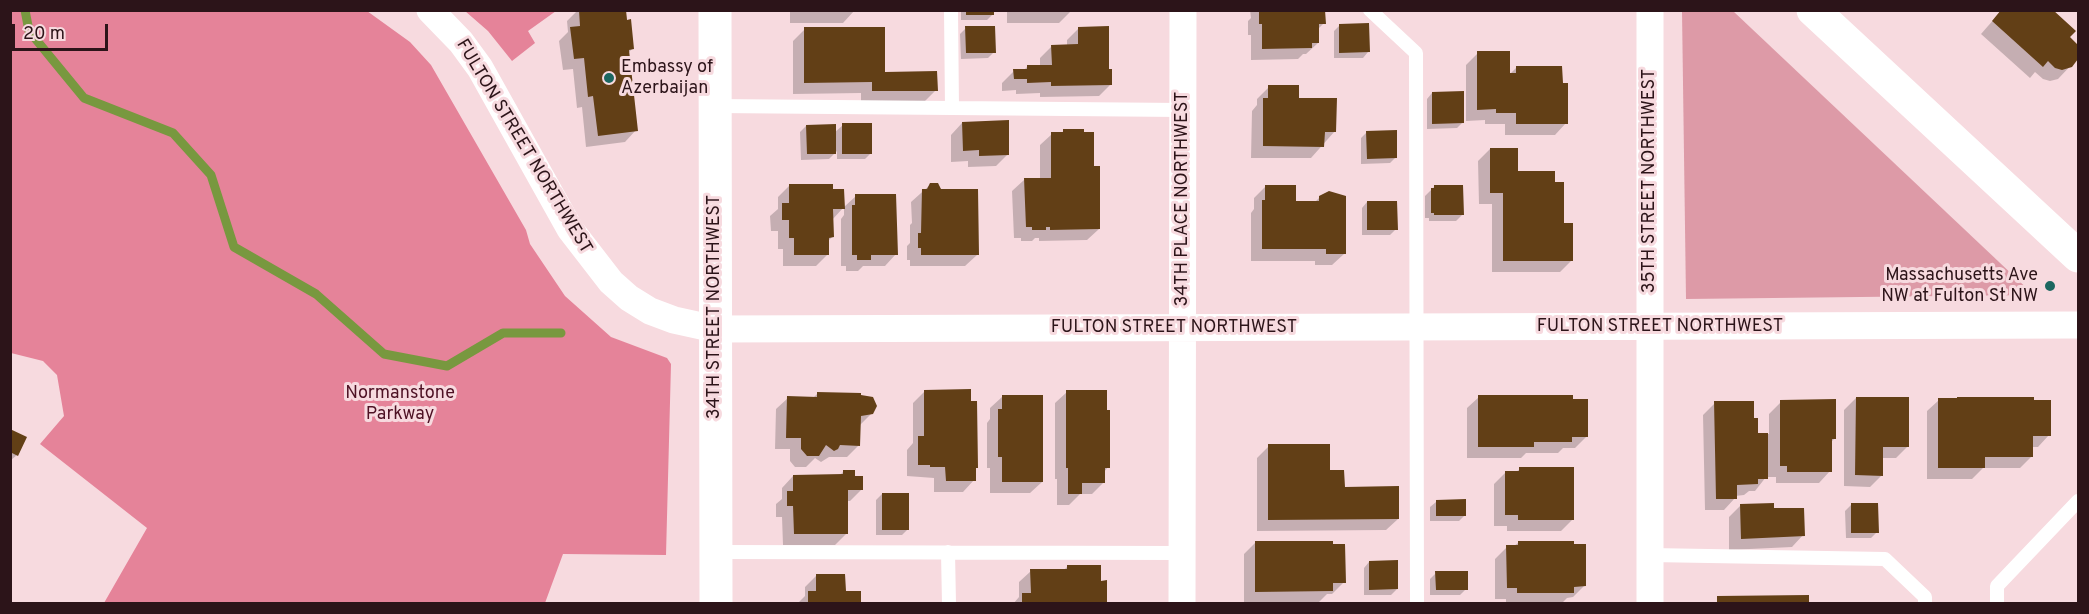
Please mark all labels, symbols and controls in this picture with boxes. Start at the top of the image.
scale bar [15,12,111,50]
text: 20 m [23,23,65,46]
street label: FULTON STREET NORTHWEST [450,36,596,258]
place label: Embassy of Azerbaijan [621,57,713,100]
street label: 35TH STREET NORTHWEST [1639,69,1661,293]
marker: Embassy of Azerbaijan [602,71,616,85]
street label: 34TH PLACE NORTHWEST [1172,91,1194,307]
street label: 34TH STREET NORTHWEST [704,195,726,419]
place label: Massachusetts Ave NW at Fulton St NW [1881,265,2038,308]
marker: Massachusetts Ave NW at Fulton St NW [2043,279,2057,293]
street label: FULTON STREET NORTHWEST [1537,316,1783,338]
street label: FULTON STREET NORTHWEST [1051,317,1297,339]
park label: Normanstone Parkway [345,383,455,426]

